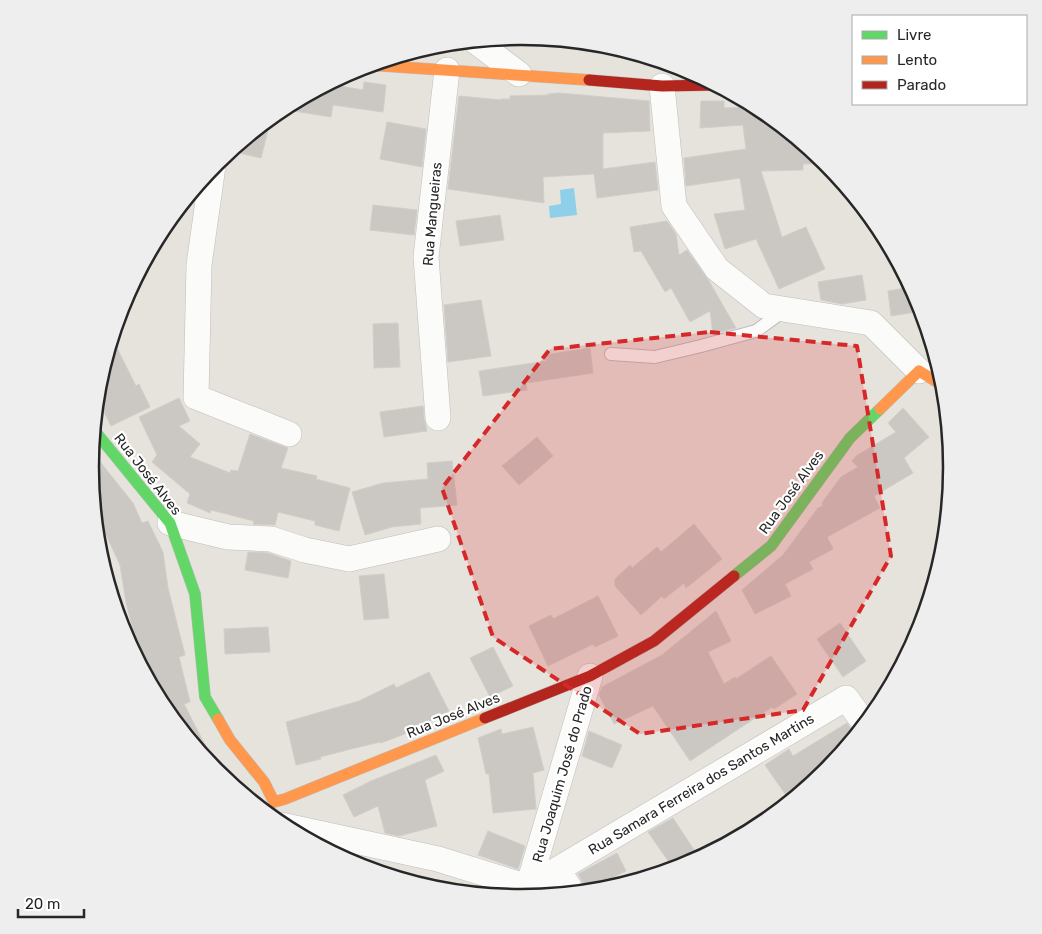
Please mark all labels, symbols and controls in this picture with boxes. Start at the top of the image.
legend [852,15,1027,105]
text: Livre [897,26,931,44]
text: Lento [897,51,937,69]
text: Parado [897,76,946,94]
street label: Rua Mangueiras [419,161,446,267]
street label: Rua José Alves [110,430,185,519]
street label: Rua José Alves [755,447,827,537]
street label: Rua Joaquim José do Prado [529,684,596,864]
street label: Rua José Alves [404,689,502,742]
street label: Rua Samara Ferreira dos Santos Martins [585,710,817,859]
scale bar [18,886,84,918]
text: 20 m [25,895,60,913]

